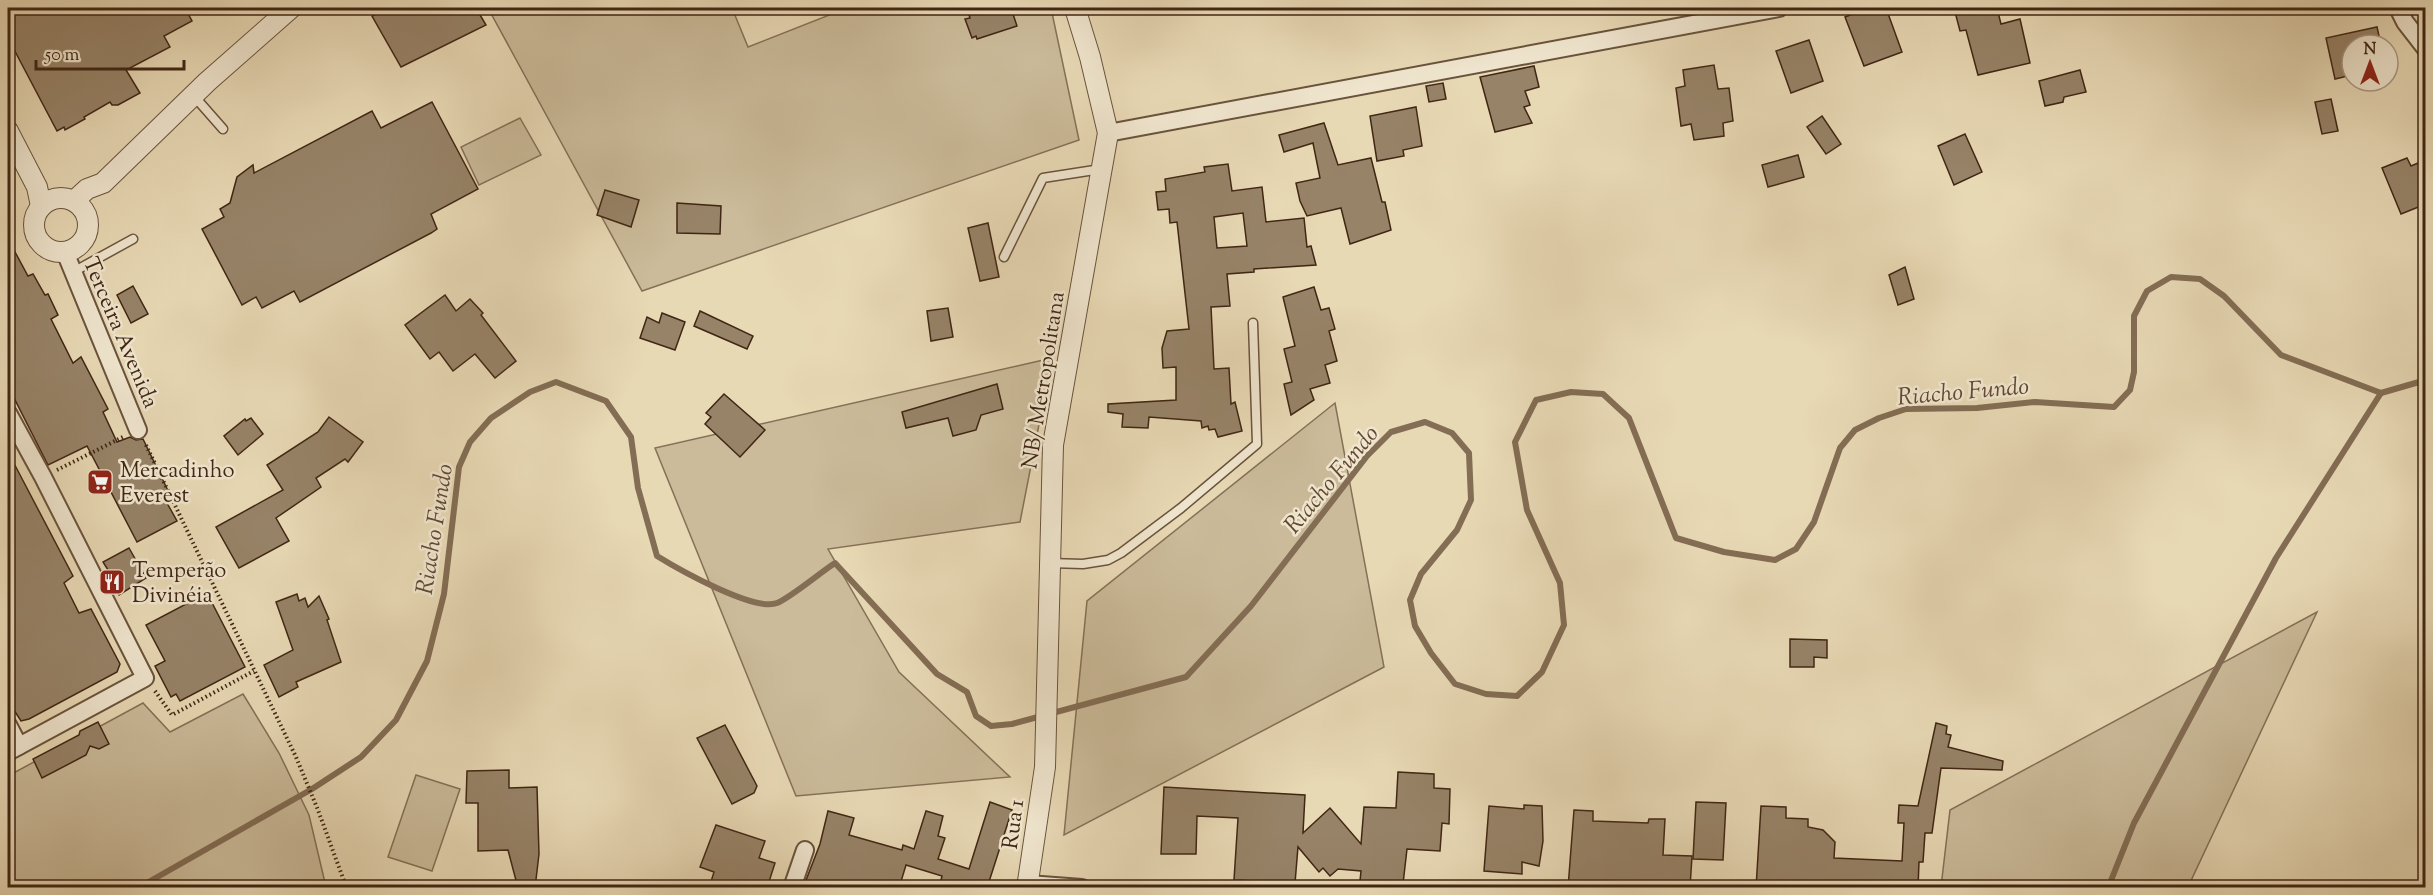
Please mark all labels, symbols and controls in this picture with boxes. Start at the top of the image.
scale bar [36,33,184,71]
north arrow [2340,33,2400,93]
text: N [2364,39,2377,62]
text: 50 m [44,43,80,69]
street label: Terceira Avenida [73,253,165,414]
street label: NB/ Metropolitana [1015,290,1075,471]
water label: Riacho Fundo [1896,370,2030,416]
water label: Riacho Fundo [1277,419,1388,542]
place label: Mercadinho Everest [120,456,235,513]
water label: Riacho Fundo [409,462,463,597]
supermarket icon: Mercadinho Everest [85,467,115,497]
place label: Temperão Divinéia [132,556,226,613]
restaurant icon: Temperão Divinéia [97,567,127,597]
street label: Rua 1 [996,797,1034,851]

